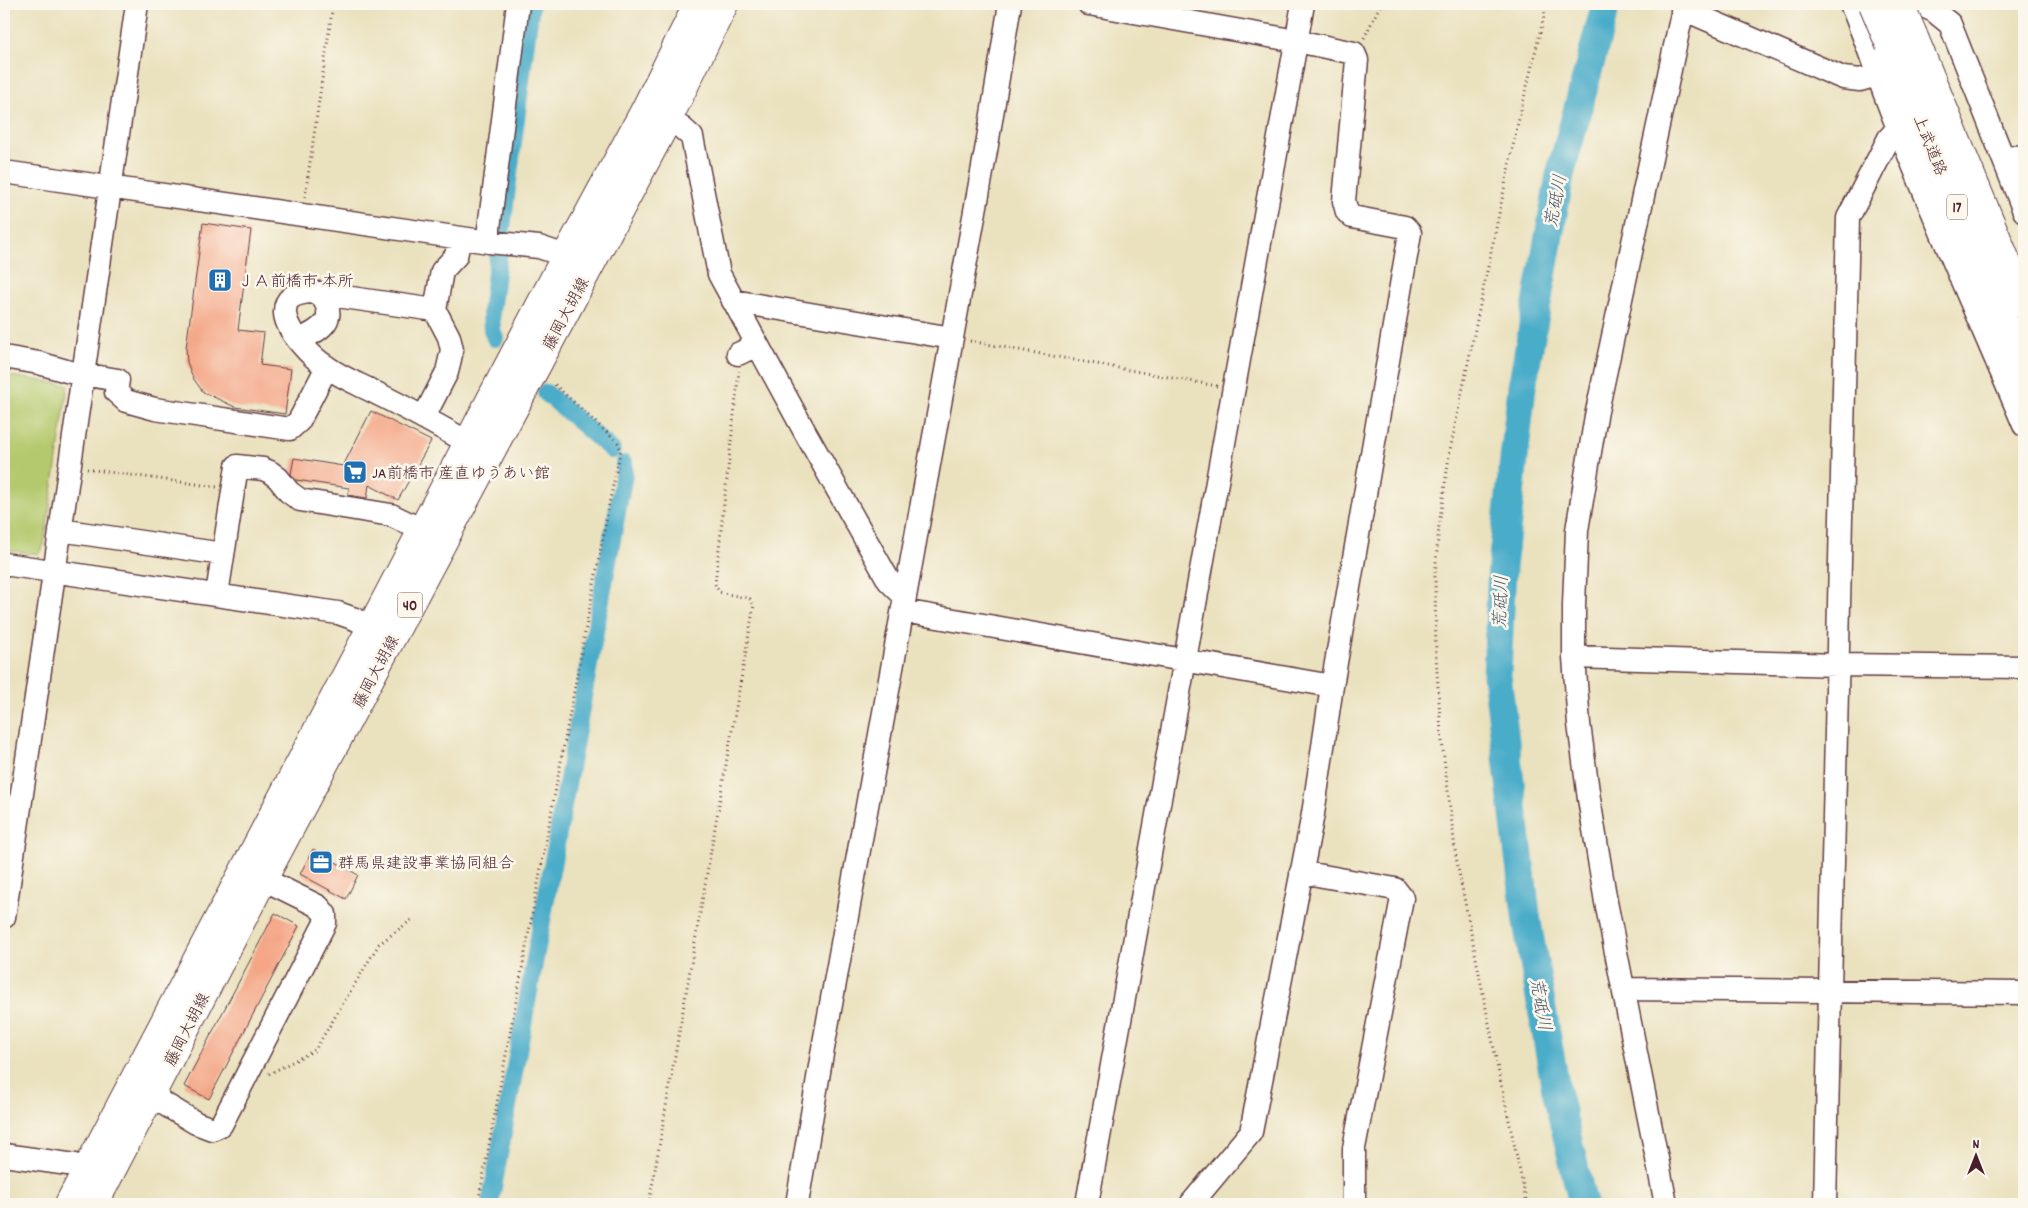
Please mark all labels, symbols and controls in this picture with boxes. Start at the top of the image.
street label: 上武道路 [1906,112,1951,180]
water label: 荒砥川 [1540,173,1575,230]
road number: 17 [1947,194,1967,220]
building icon: ＪＡ前橋市 本所 [207,267,233,293]
place label: ＪＡ前橋市 本所 [238,271,354,294]
street label: 藤岡大胡線 [538,273,596,355]
supermarket icon: JA前橋市 産直ゆうあい館 [342,459,368,485]
place label: JA前橋市 産直ゆうあい館 [372,463,550,486]
water label: 荒砥川 [1489,575,1516,630]
road number: 40 [398,592,422,618]
street label: 藤岡大胡線 [348,631,406,713]
office icon: 群馬県建設事業協同組合 [308,849,334,875]
place label: 群馬県建設事業協同組合 [338,853,514,876]
water label: 荒砥川 [1522,976,1556,1033]
street label: 藤岡大胡線 [160,989,217,1071]
north arrow [1950,1130,2000,1180]
text: N [1973,1135,1980,1155]

